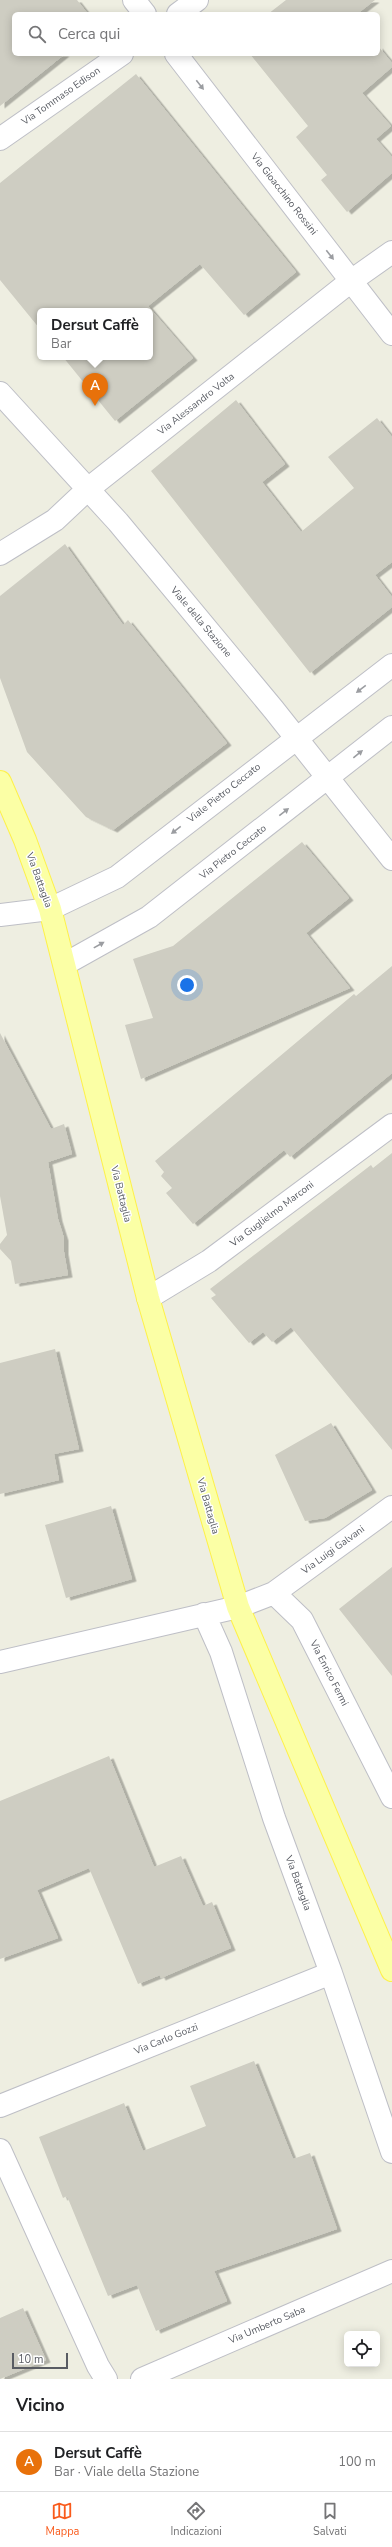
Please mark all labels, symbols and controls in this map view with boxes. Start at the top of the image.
search box [12,12,380,56]
icon: search [26,23,48,45]
text: Cerca qui [58,24,120,44]
street label: Via Tommaso Edison [18,64,103,129]
one-way arrow [195,79,204,90]
street label: Via Gioacchino Rossini [247,149,320,238]
one-way arrow [326,249,334,260]
popup [37,308,153,360]
text: Dersut Caffè [51,315,139,335]
text: Bar [51,335,71,353]
street label: Via Alessandro Volta [154,369,237,439]
pin: A [82,373,108,406]
street label: Viale della Stazione [166,583,235,660]
one-way arrow [356,684,366,692]
one-way arrow [352,749,363,758]
street label: Viale Pietro Ceccato [184,760,264,827]
one-way arrow [278,807,289,816]
street label: Via Pietro Ceccato [196,821,270,883]
one-way arrow [171,826,182,835]
street label: Via Battaglia [22,850,55,910]
one-way arrow [93,942,105,948]
your location [177,975,197,995]
street label: Via Battaglia [107,1163,135,1224]
street label: Via Guglielmo Marconi [226,1178,317,1251]
street label: Via Battaglia [193,1475,223,1536]
street label: Via Luigi Galvani [298,1522,367,1578]
street label: Via Enrico Fermi [306,1637,352,1708]
street label: Via Battaglia [281,1853,314,1913]
street label: Via Carlo Gozzi [131,2020,200,2059]
street label: Via Umberto Saba [226,2303,308,2348]
map controls [344,2331,380,2367]
button: locate [344,2331,380,2367]
scale bar [12,2351,68,2370]
text: 10 m [18,2352,43,2367]
text: Vicino [16,2394,65,2417]
text: Dersut Caffè [54,2443,142,2463]
text: A [24,2453,34,2471]
text: 100 m [338,2453,376,2471]
text: Bar · Viale della Stazione [54,2463,199,2481]
tab: Mappa [46,2500,79,2539]
tab: Indicazioni [170,2500,222,2539]
tab: Salvati [313,2500,346,2539]

